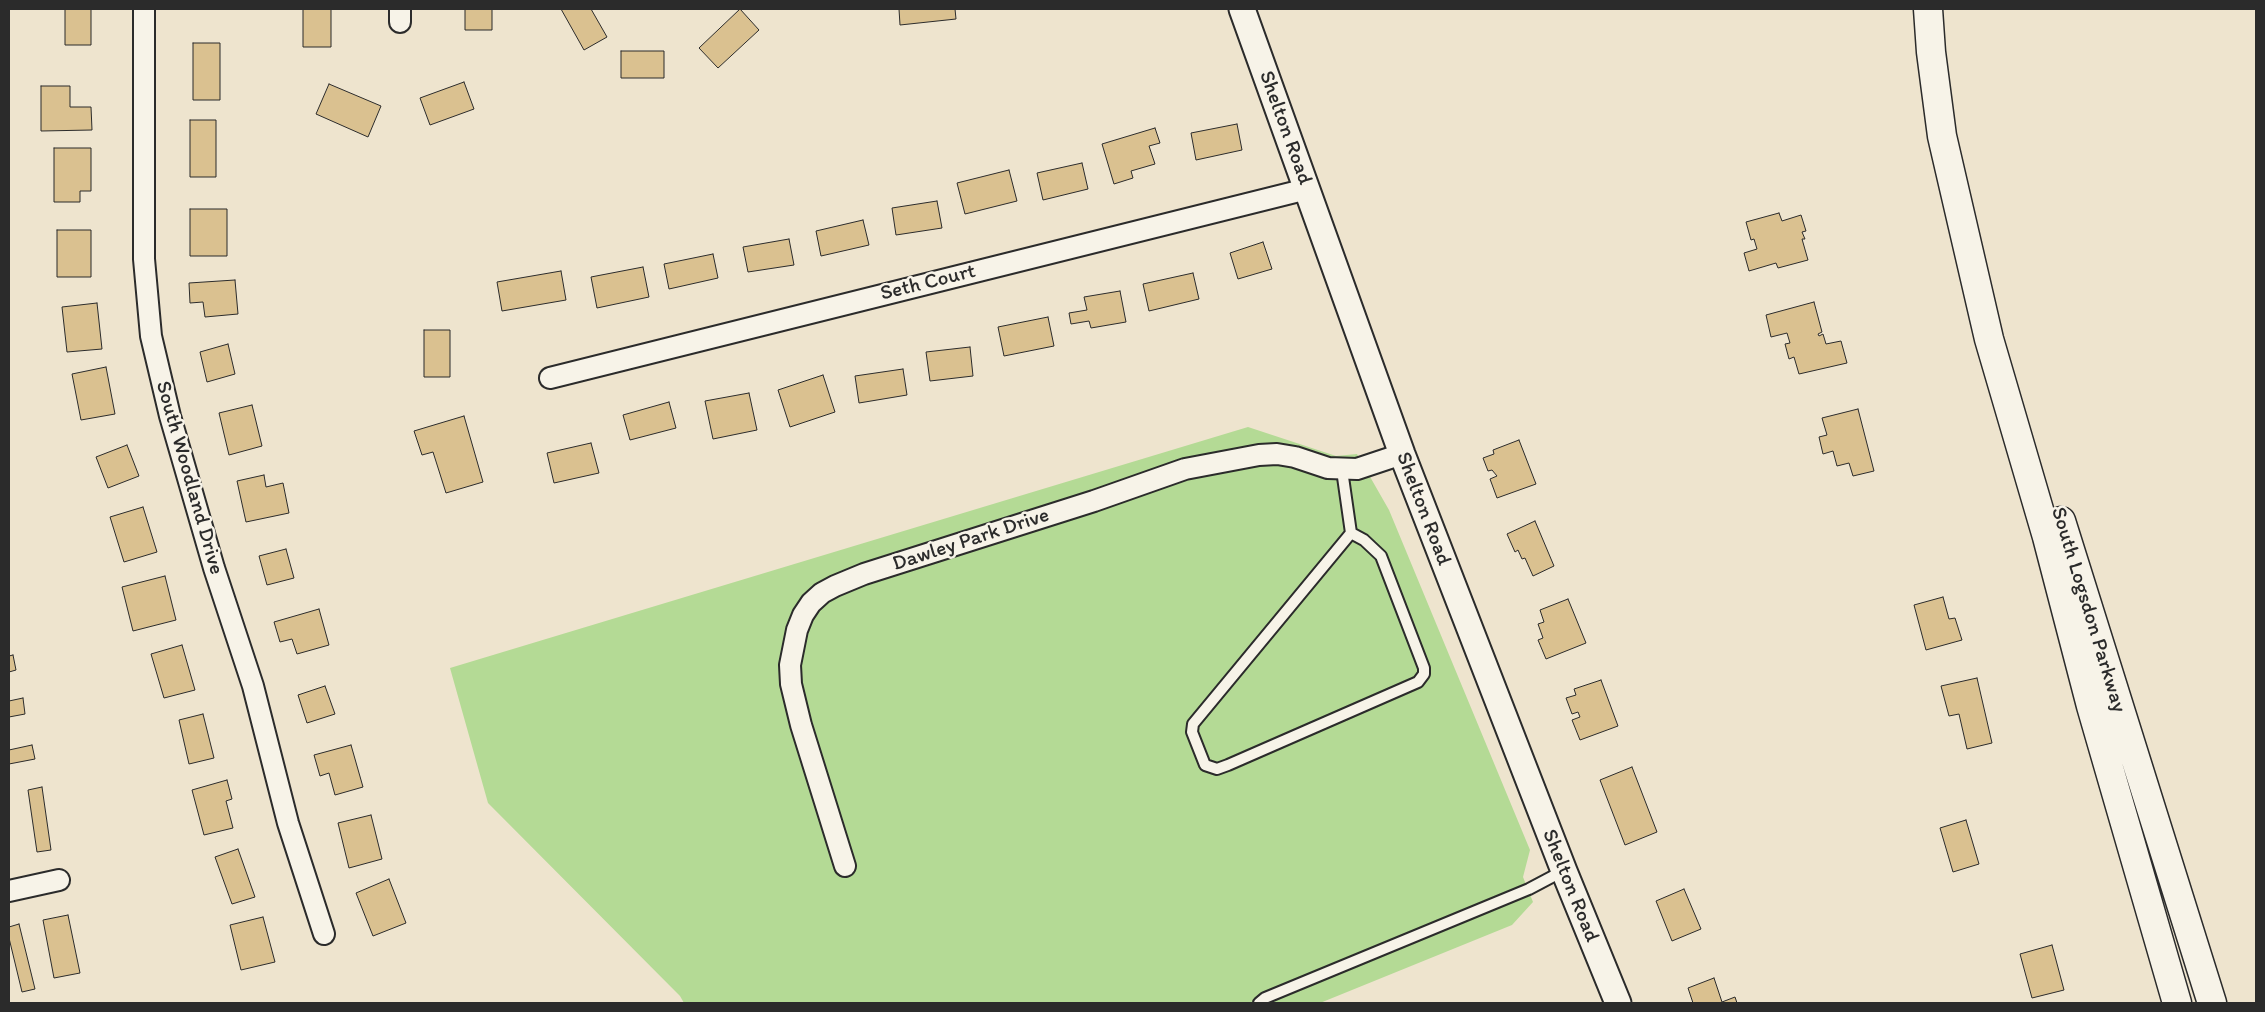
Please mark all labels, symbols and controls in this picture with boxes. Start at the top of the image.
street label: Shelton Road [1253,68,1317,188]
street label: Seth Court [878,259,978,307]
street label: South Woodland Drive [149,378,229,578]
street label: Shelton Road [1390,449,1456,569]
street label: Dawley Park Drive [890,503,1052,577]
street label: South Logsdon Parkway [2045,504,2131,716]
street label: Shelton Road [1536,826,1604,946]

